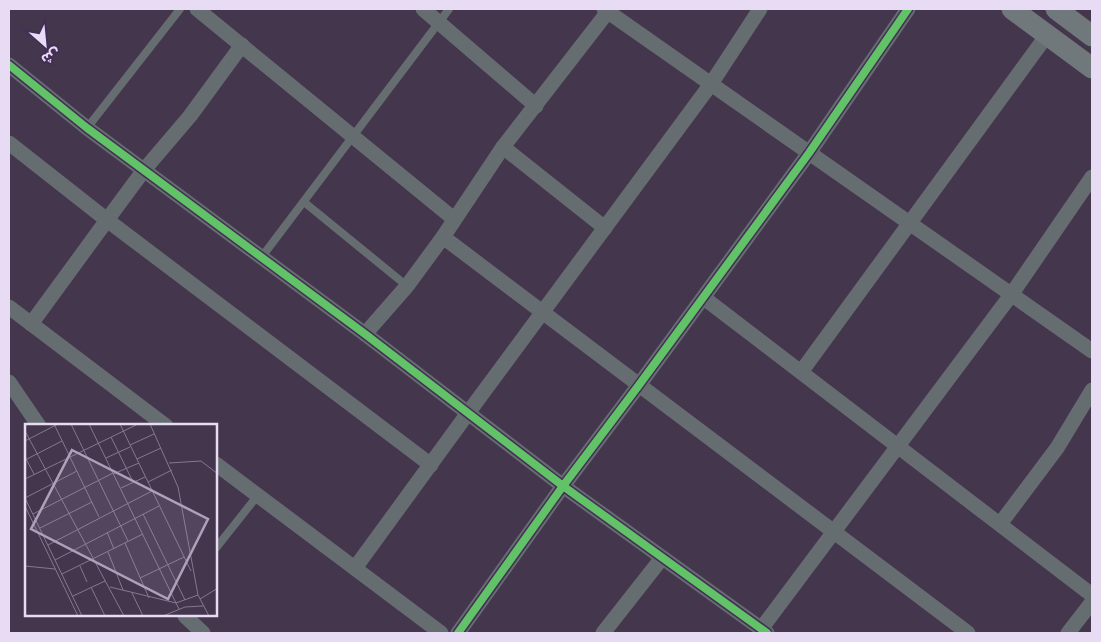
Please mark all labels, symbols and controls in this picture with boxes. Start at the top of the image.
north arrow [20,20,70,70]
text: ش [39,45,64,69]
inset map [25,424,218,617]

